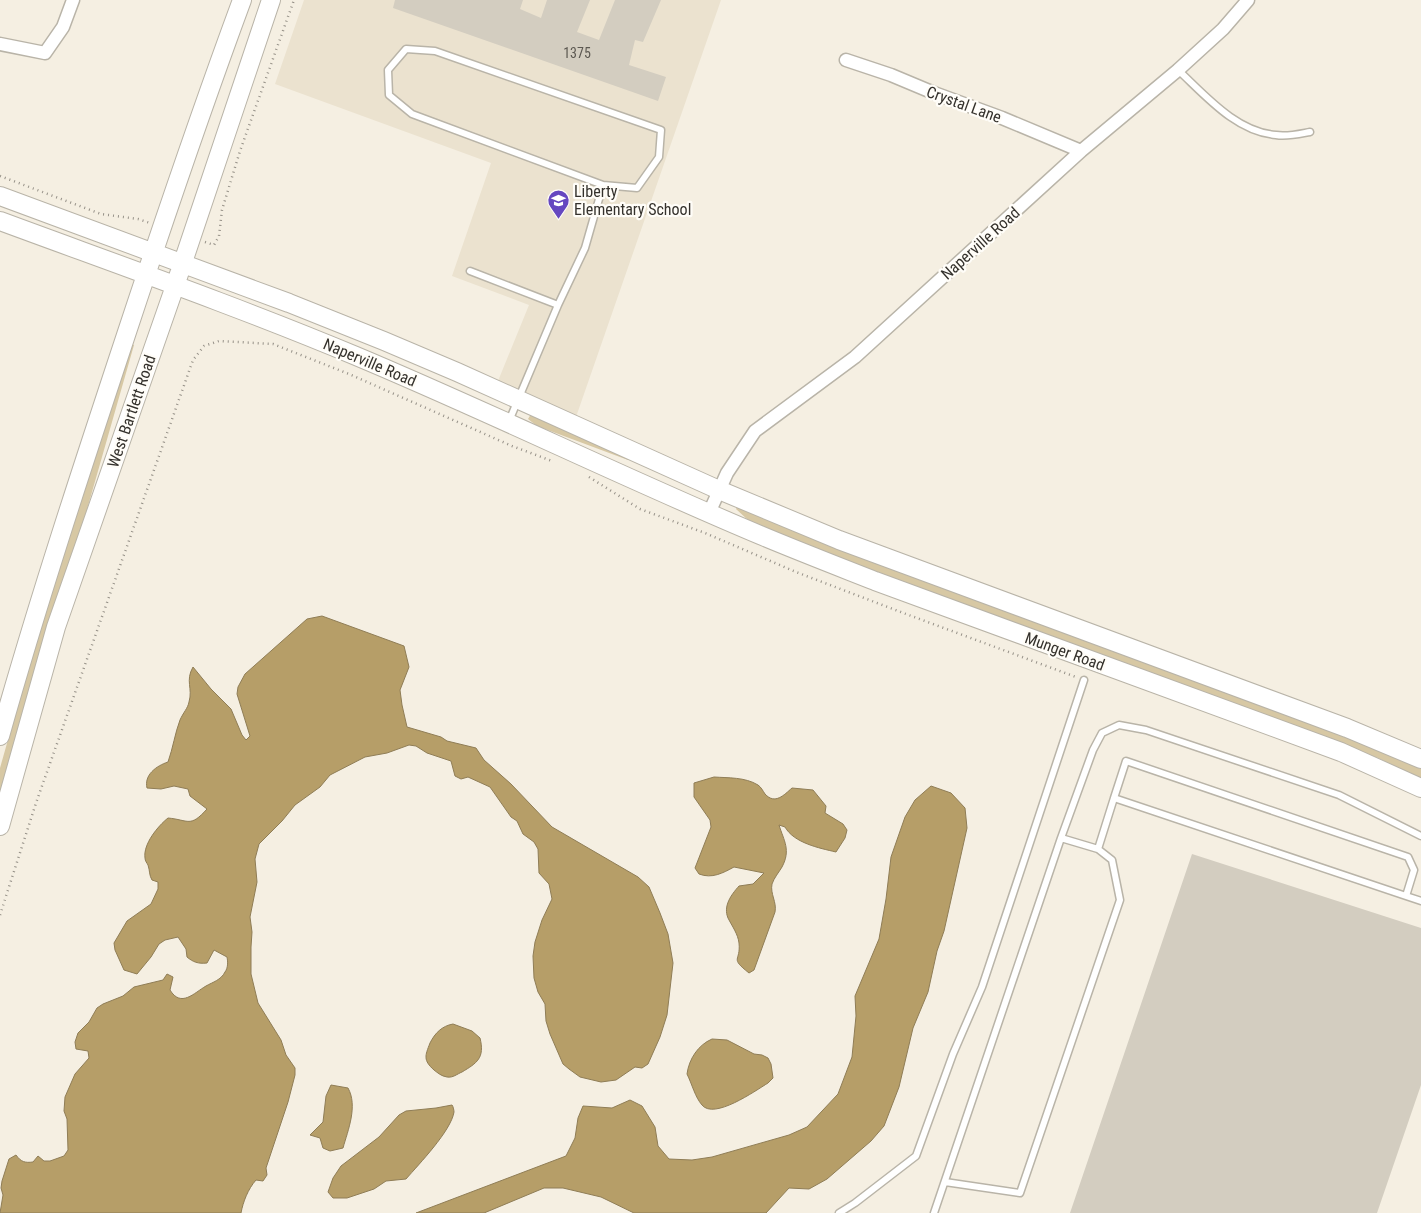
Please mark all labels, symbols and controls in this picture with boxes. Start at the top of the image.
house number: 1375 [563,45,591,61]
street label: Crystal Lane [924,82,1004,127]
place label: Liberty Elementary School [574,182,691,219]
school or university icon: Liberty Elementary School [546,188,570,219]
street label: Naperville Road [937,203,1024,284]
street label: Naperville Road [320,334,419,391]
street label: West Bartlett Road [103,352,160,470]
street label: Munger Road [1022,628,1107,675]

